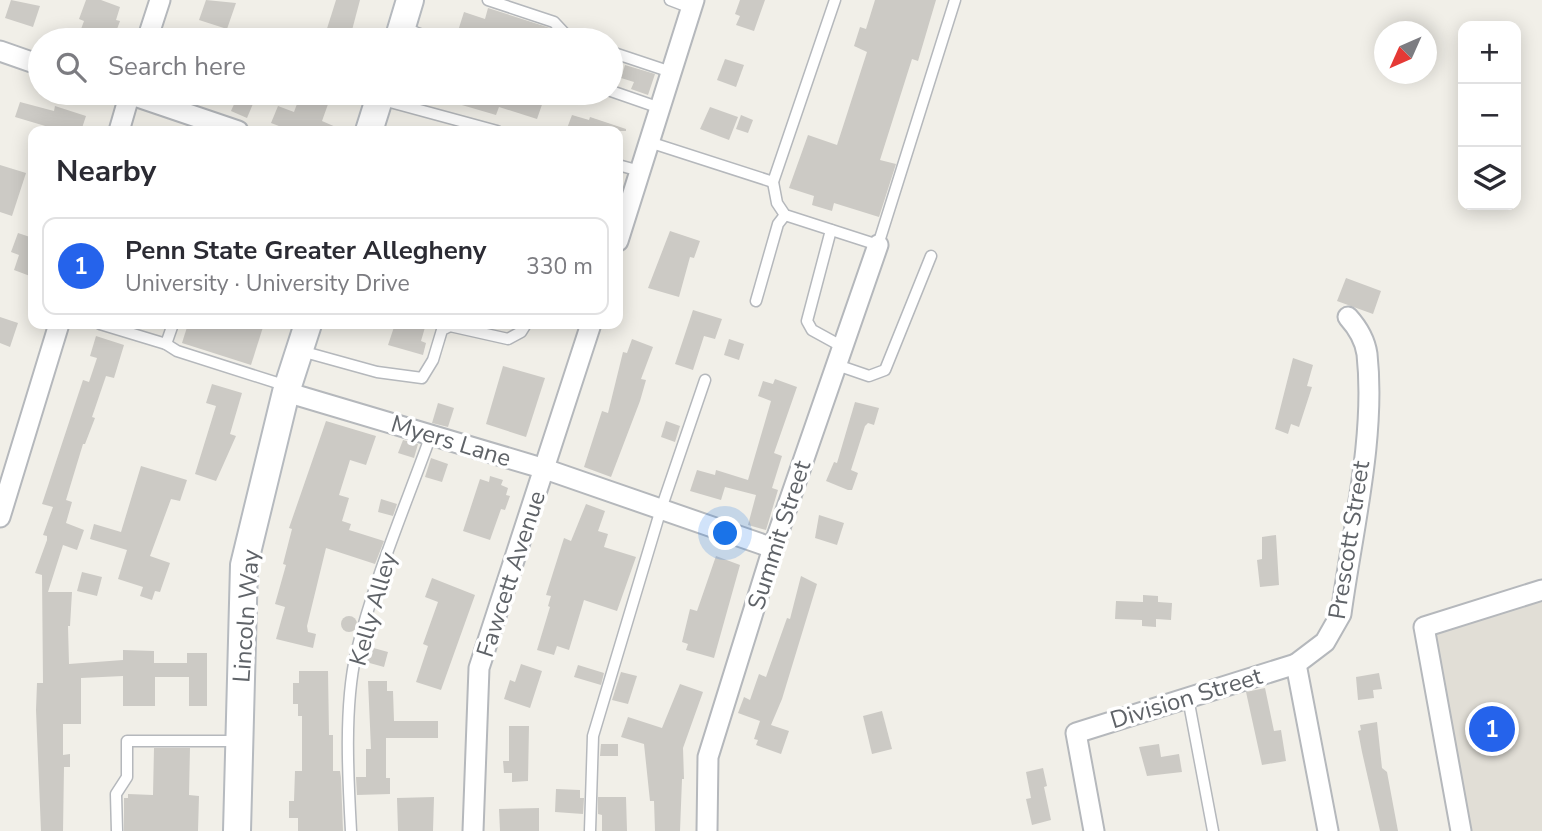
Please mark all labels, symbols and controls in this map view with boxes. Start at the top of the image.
north arrow [1374,21,1437,84]
map controls [1458,21,1521,210]
button: + [1458,21,1521,84]
search box [28,28,623,105]
icon: search [52,48,90,86]
text: Search here [108,49,246,84]
button: − [1458,84,1521,147]
button: layers [1458,147,1521,210]
text: Nearby [56,151,156,192]
text: Penn State Greater Allegheny [125,233,487,268]
text: 1 [74,251,88,282]
text: 330 m [526,251,593,282]
text: University · University Drive [125,268,410,299]
street label: Myers Lane [387,408,515,474]
street label: Summit Street [740,456,818,614]
street label: Prescott Street [1321,458,1377,621]
street label: Fawcett Avenue [469,487,553,661]
your location [708,516,742,550]
street label: Lincoln Way [225,548,267,684]
street label: Kelly Alley [342,548,405,669]
street label: Division Street [1106,660,1266,736]
pin: 1 [1469,703,1515,755]

